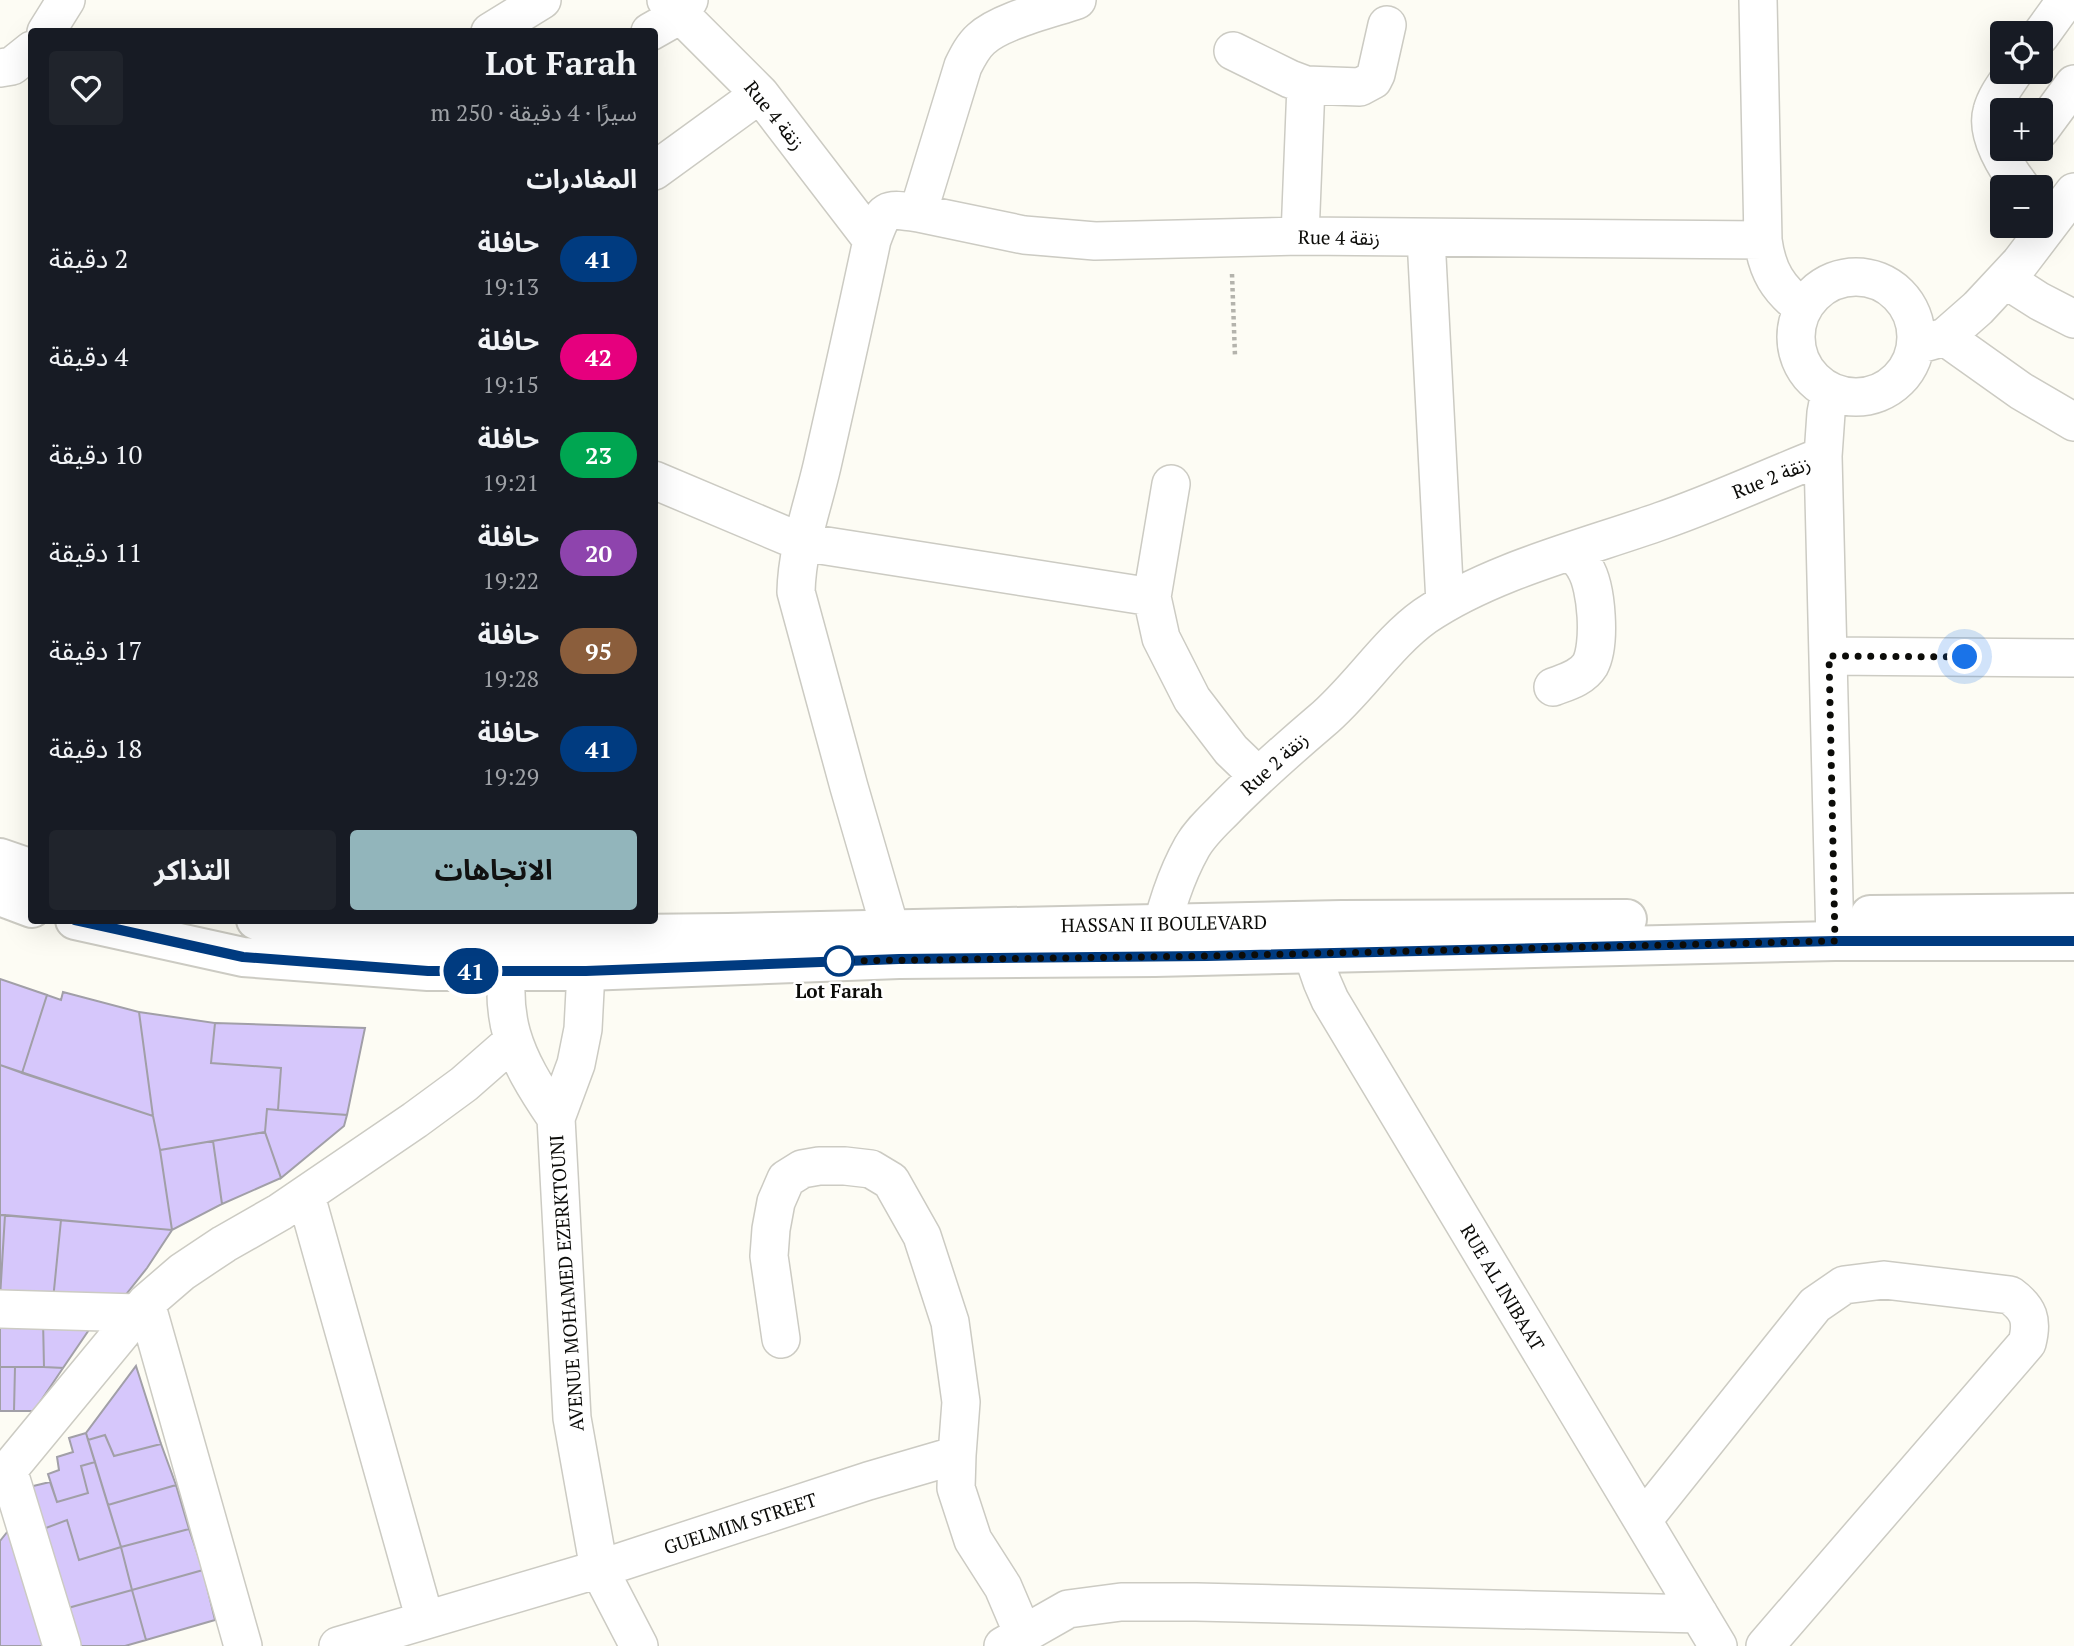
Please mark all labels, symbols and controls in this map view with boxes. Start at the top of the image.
map controls [1990,21,2053,238]
button: locate [1990,21,2053,84]
text: Lot Farah [485,41,637,84]
button: heart [49,51,123,125]
street label: Rue 4 زنقة [739,75,811,155]
text: سيرًا · 4 دقيقة · 250 m [430,97,637,128]
button: + [1990,98,2053,161]
text: المغادرات [526,161,637,195]
button: − [1990,175,2053,238]
street label: Rue 4 زنقة [1298,224,1380,250]
text: حافلة [478,225,539,259]
text: 2 دقيقة [49,241,128,275]
text: 41 [585,243,612,275]
text: 19:13 [482,271,539,302]
text: حافلة [478,323,539,357]
text: 4 دقيقة [49,339,128,373]
text: 42 [585,341,612,373]
text: 19:15 [482,369,539,400]
text: حافلة [478,421,539,455]
text: 10 دقيقة [49,437,142,471]
text: 23 [585,439,612,471]
street label: Rue 2 زنقة [1728,450,1814,504]
text: 19:21 [482,467,539,498]
text: حافلة [478,519,539,553]
text: 11 دقيقة [49,535,142,569]
text: 20 [585,537,612,569]
text: 19:22 [482,565,539,596]
text: حافلة [478,617,539,651]
text: 17 دقيقة [49,633,142,667]
text: 95 [585,635,612,667]
your location [1947,639,1982,674]
text: 19:28 [482,663,539,694]
text: حافلة [478,715,539,749]
street label: Rue 2 زنقة [1235,726,1313,800]
text: 18 دقيقة [49,731,142,765]
text: 41 [585,733,612,765]
text: 19:29 [482,761,539,792]
button: التذاكر [49,830,336,910]
button: الاتجاهات [350,830,637,910]
street label: HASSAN II BOULEVARD [1061,909,1267,937]
marker: Lot Farah [824,946,854,976]
line badge: 41 [440,948,503,994]
text: 41 [457,955,485,987]
place label: Lot Farah [795,978,883,1003]
street label: AVENUE MOHAMED EZERKTOUNI [543,1134,589,1432]
street label: RUE AL INIBAAT [1455,1219,1551,1355]
street label: GUELMIM STREET [660,1486,820,1560]

